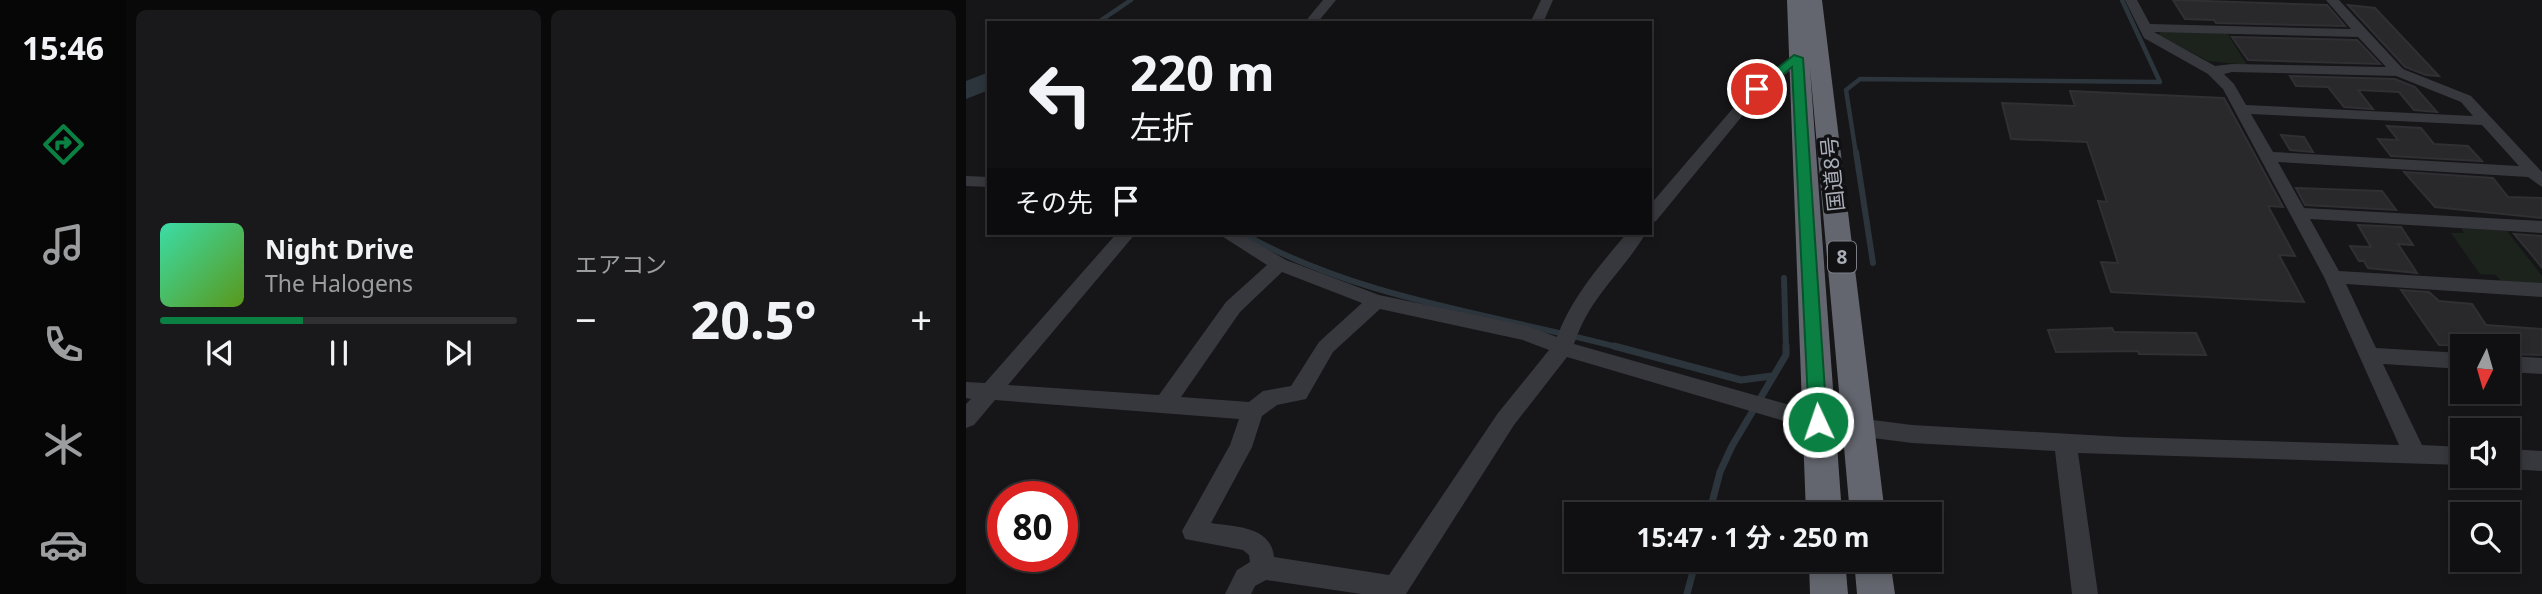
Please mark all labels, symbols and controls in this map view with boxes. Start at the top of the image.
text: 15:46 [22,26,104,69]
text: 220 m [1130,39,1275,105]
icon: left [1015,49,1106,140]
pin [1727,59,1787,119]
icon: arrive [1738,70,1776,108]
text: 左折 [1130,105,1194,148]
icon: directions [39,120,88,169]
street label: 国道8号 [1814,135,1850,213]
icon: arrive [1107,182,1145,220]
text: その先 [1015,184,1093,220]
icon: music [39,220,88,269]
text: Night Drive [265,231,414,267]
road number: 8 [1828,242,1856,272]
text: エアコン [575,248,667,280]
text: The Halogens [265,267,413,299]
text: 20.5° [691,283,816,354]
text: − [575,293,597,345]
text: + [910,293,932,345]
icon: phone [39,320,88,369]
icon: previous [201,334,239,372]
icon: pause [320,334,358,372]
icon: next [439,334,477,372]
north arrow [2450,334,2520,404]
map controls [2450,334,2520,572]
position arrow [1781,385,1855,459]
button: sound [2450,418,2520,488]
icon: climate [39,420,88,469]
speed limit sign: 80 [987,481,1078,572]
button: search [2450,502,2520,572]
text: 15:47 · 1 分 · 250 m [1637,519,1869,555]
icon: car [39,520,88,569]

